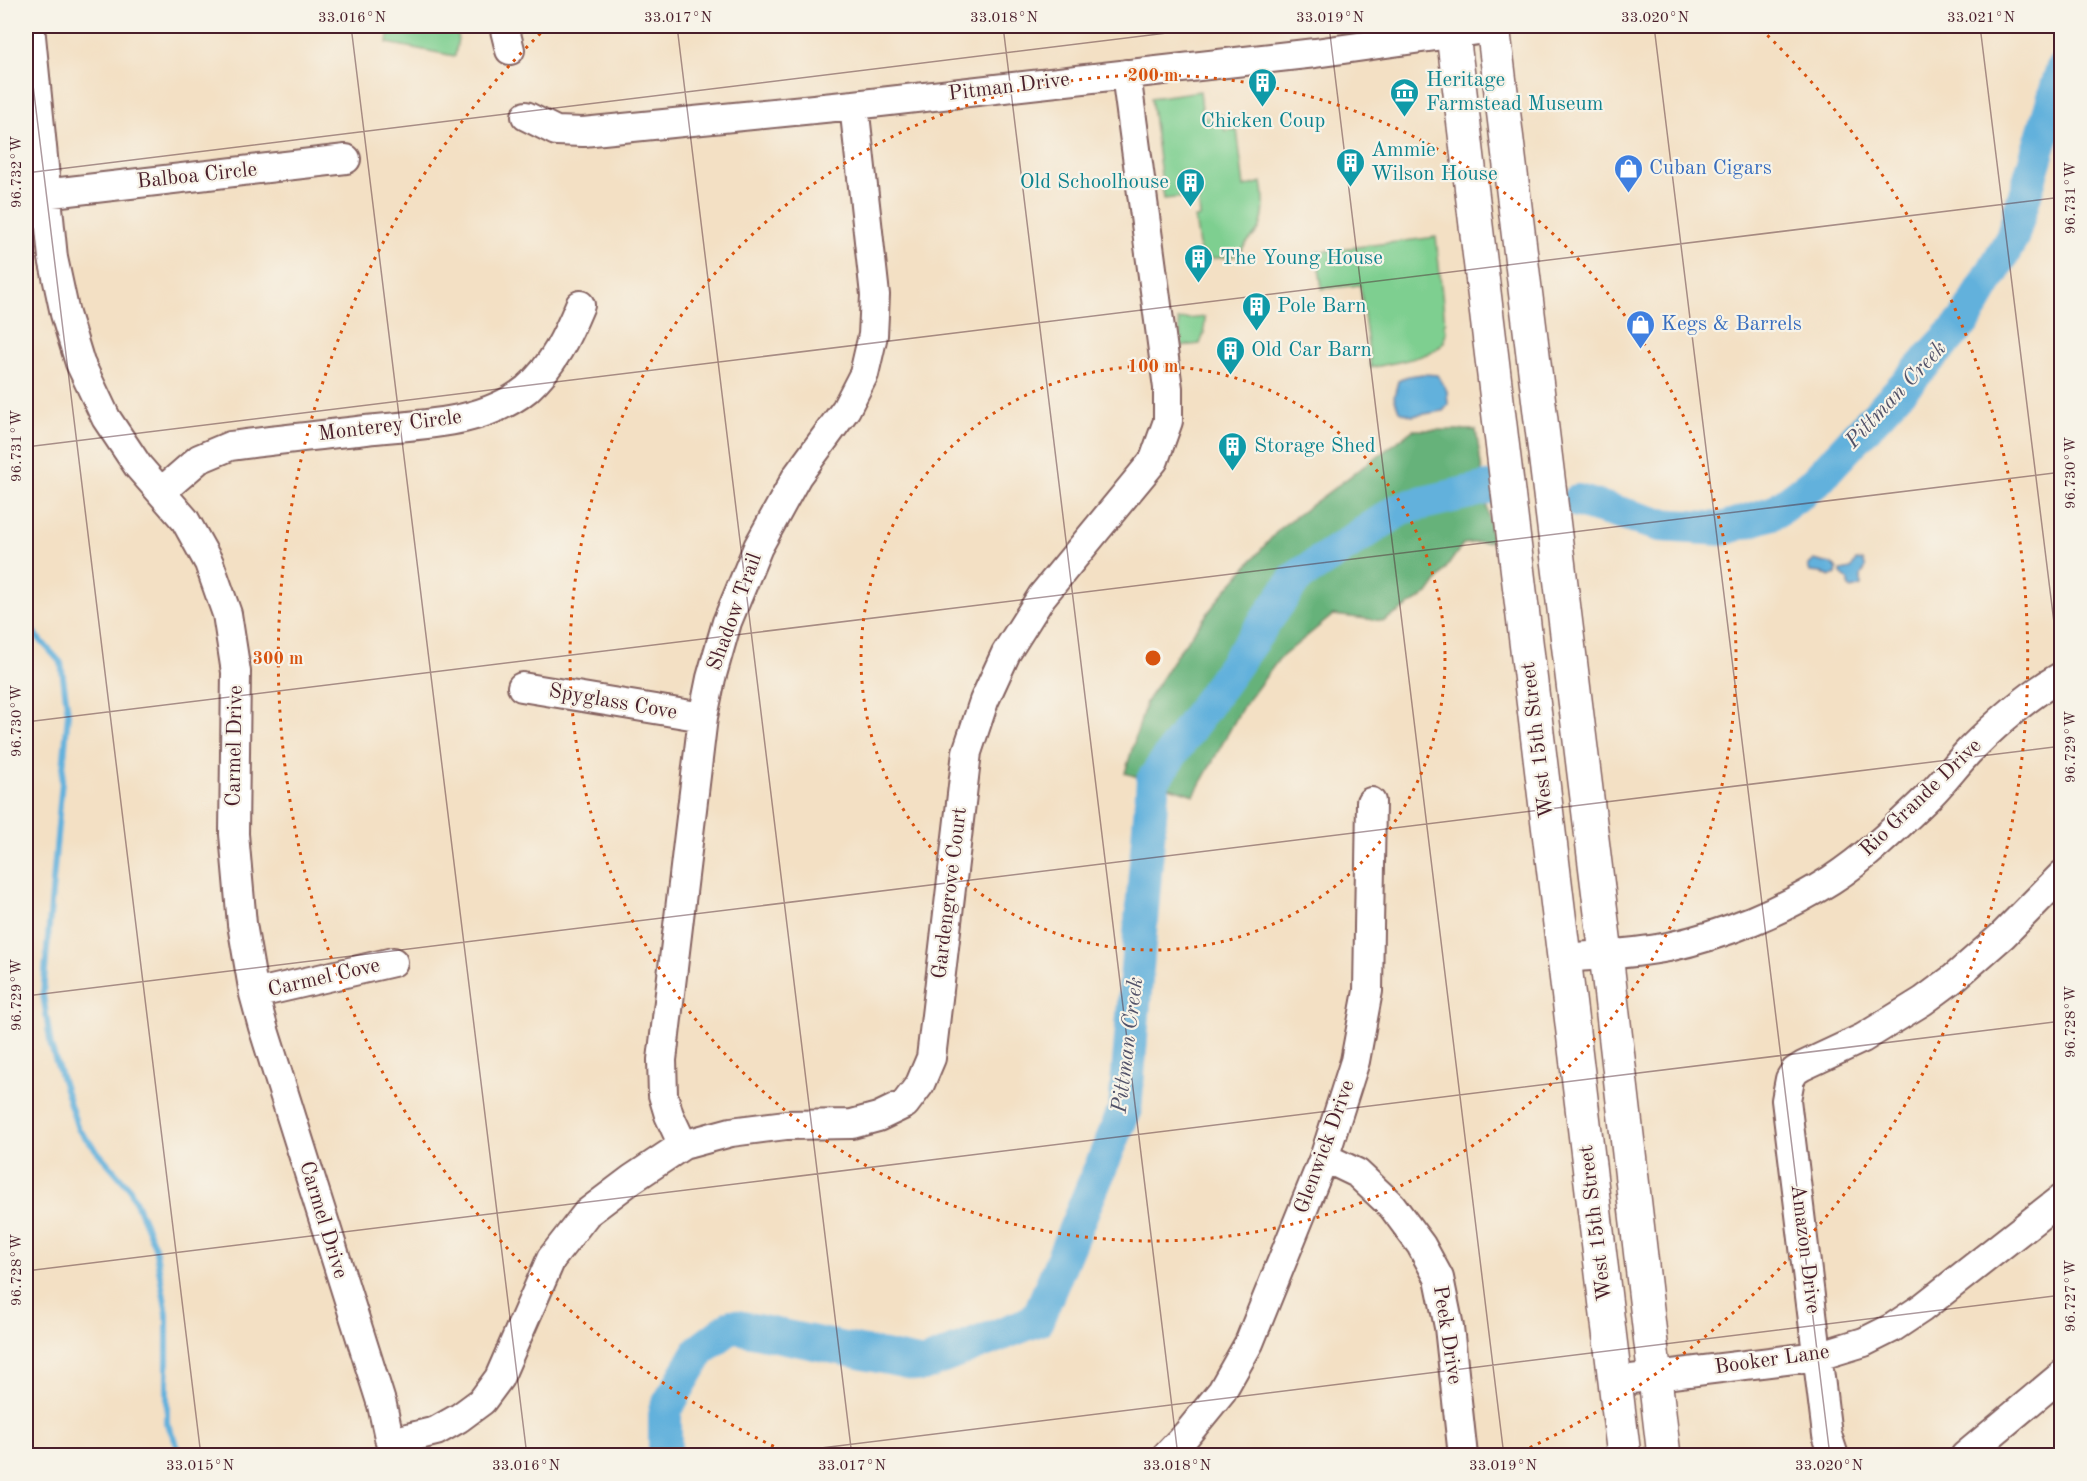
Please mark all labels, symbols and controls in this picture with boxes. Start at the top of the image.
text: 33.016°N [318,11,386,26]
text: 33.017°N [644,11,712,26]
text: 33.018°N [970,11,1038,26]
text: 33.019°N [1296,11,1364,26]
text: 33.020°N [1621,11,1689,26]
text: 33.021°N [1947,11,2015,26]
building icon: Chicken Coup [1247,66,1279,108]
text: 200 m [1128,67,1178,85]
street label: Pitman Drive [947,69,1071,105]
place label: Heritage Farmstead Museum [1426,70,1603,115]
museum icon: Heritage Farmstead Museum [1389,76,1421,118]
place label: Chicken Coup [1201,111,1325,132]
text: 96.732°W [10,136,25,208]
place label: Ammie Wilson House [1371,140,1498,185]
building icon: Ammie Wilson House [1334,146,1366,188]
shop icon: Cuban Cigars [1612,152,1644,194]
place label: Cuban Cigars [1649,158,1772,179]
street label: Balboa Circle [136,159,258,193]
text: 96.731°W [2064,162,2079,234]
building icon: Old Schoolhouse [1174,166,1206,208]
place label: Old Schoolhouse [1020,172,1169,193]
building icon: The Young House [1183,242,1215,284]
place label: The Young House [1220,248,1383,269]
building icon: Pole Barn [1240,290,1272,332]
place label: Pole Barn [1277,296,1367,317]
shop icon: Kegs & Barrels [1624,308,1656,350]
place label: Kegs & Barrels [1661,314,1802,335]
building icon: Old Car Barn [1214,334,1246,376]
water label: Pittman Creek [1841,337,1951,453]
place label: Old Car Barn [1251,340,1372,361]
text: 100 m [1128,358,1178,376]
street label: Monterey Circle [317,407,463,445]
text: 96.731°W [10,410,25,482]
building icon: Storage Shed [1217,430,1249,472]
place label: Storage Shed [1254,436,1376,457]
text: 96.730°W [2064,437,2079,509]
street label: Shadow Trail [704,550,766,674]
centre of rings [1143,648,1163,668]
text: 300 m [253,650,303,668]
street label: West 15th Street [1518,661,1558,819]
street label: Spyglass Cove [547,680,679,724]
text: 96.730°W [10,685,25,757]
street label: Carmel Drive [223,685,247,807]
text: 96.729°W [2064,711,2079,783]
street label: Rio Grande Drive [1856,735,1986,861]
street label: Gardengrove Court [929,806,971,980]
street label: Carmel Cove [266,955,382,1001]
text: 96.729°W [10,959,25,1031]
water label: Pittman Creek [1109,975,1147,1115]
text: 96.728°W [2064,986,2079,1058]
street label: Glenwick Drive [1291,1078,1359,1216]
street label: West 15th Street [1576,1144,1616,1302]
street label: Carmel Drive [295,1159,351,1281]
street label: Amazon Drive [1787,1183,1823,1315]
text: 96.728°W [10,1234,25,1306]
text: 96.727°W [2064,1260,2079,1332]
street label: Peek Drive [1429,1284,1465,1386]
street label: Booker Lane [1713,1342,1831,1378]
text: 33.015°N [166,1459,234,1474]
text: 33.016°N [492,1459,560,1474]
text: 33.017°N [818,1459,886,1474]
text: 33.018°N [1143,1459,1211,1474]
text: 33.019°N [1469,1459,1537,1474]
text: 33.020°N [1795,1459,1863,1474]

